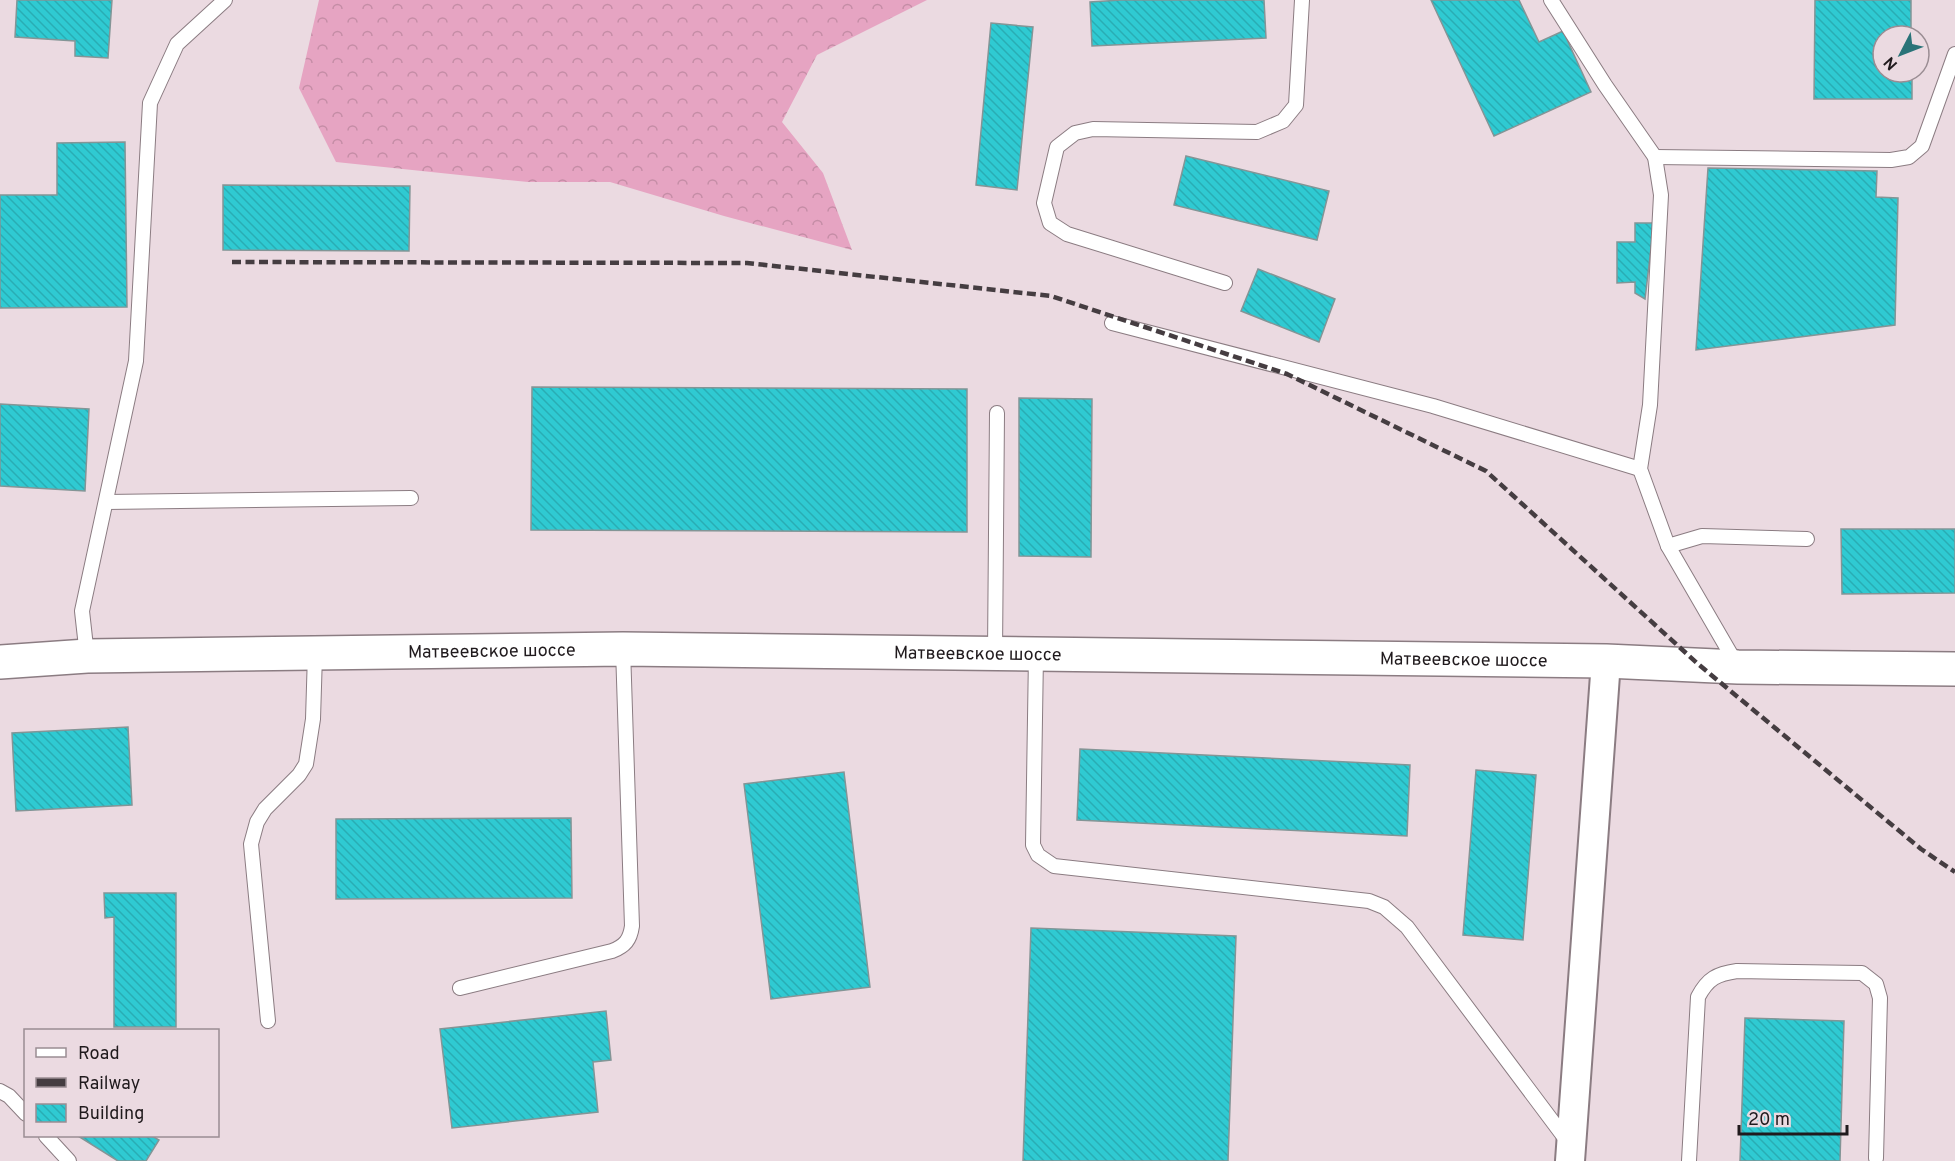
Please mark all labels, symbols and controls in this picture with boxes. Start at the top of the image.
north arrow [1871,24,1931,84]
text: N [1880,52,1903,74]
street label: Матвеевское шоссе [408,640,576,665]
street label: Матвеевское шоссе [894,642,1062,667]
street label: Матвеевское шоссе [1380,648,1548,673]
legend [24,1029,219,1137]
text: Road [78,1043,120,1066]
text: Railway [78,1073,140,1096]
scale bar [1739,1098,1847,1136]
text: Building [78,1103,144,1126]
text: 20 m [1748,1109,1790,1132]

